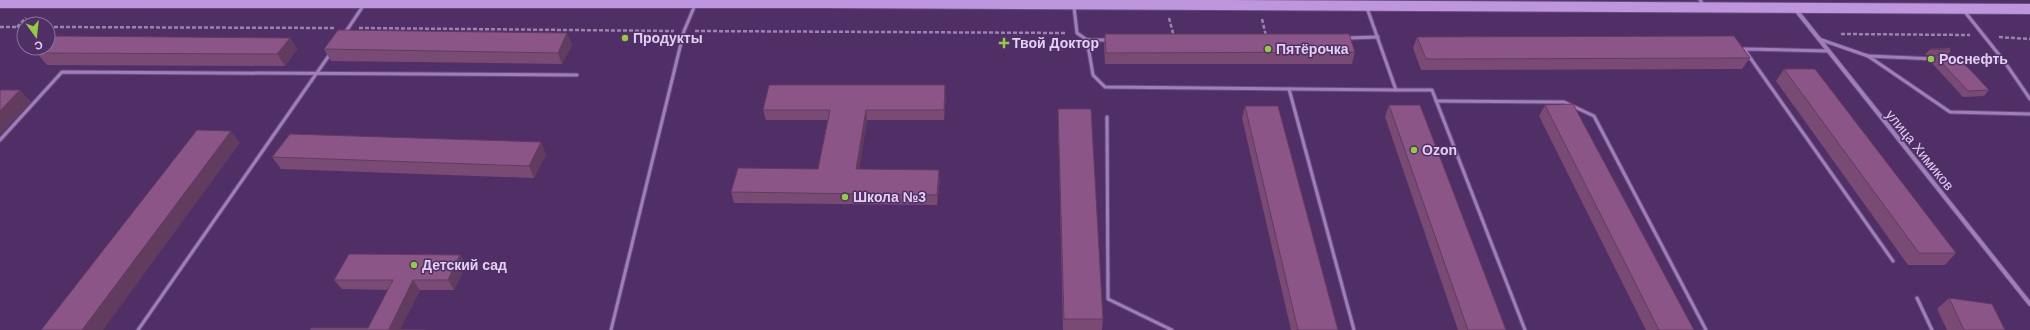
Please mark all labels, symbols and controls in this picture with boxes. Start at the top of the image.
north arrow [16,16,56,56]
place label: Продукты [633,30,703,46]
marker: Продукты [620,33,630,43]
place label: Твой Доктор [1012,35,1099,51]
marker: Твой Доктор [999,38,1009,48]
text: С [33,39,44,52]
place label: Пятёрочка [1276,41,1349,57]
marker: Пятёрочка [1263,44,1273,54]
place label: Роснефть [1939,51,2008,67]
marker: Роснефть [1926,54,1936,64]
street label: улица Химиков [1883,107,1957,193]
place label: Ozon [1422,142,1457,158]
marker: Ozon [1409,145,1419,155]
place label: Школа №3 [853,189,926,205]
marker: Школа №3 [840,192,850,202]
place label: Детский сад [422,257,507,273]
marker: Детский сад [409,260,419,270]

